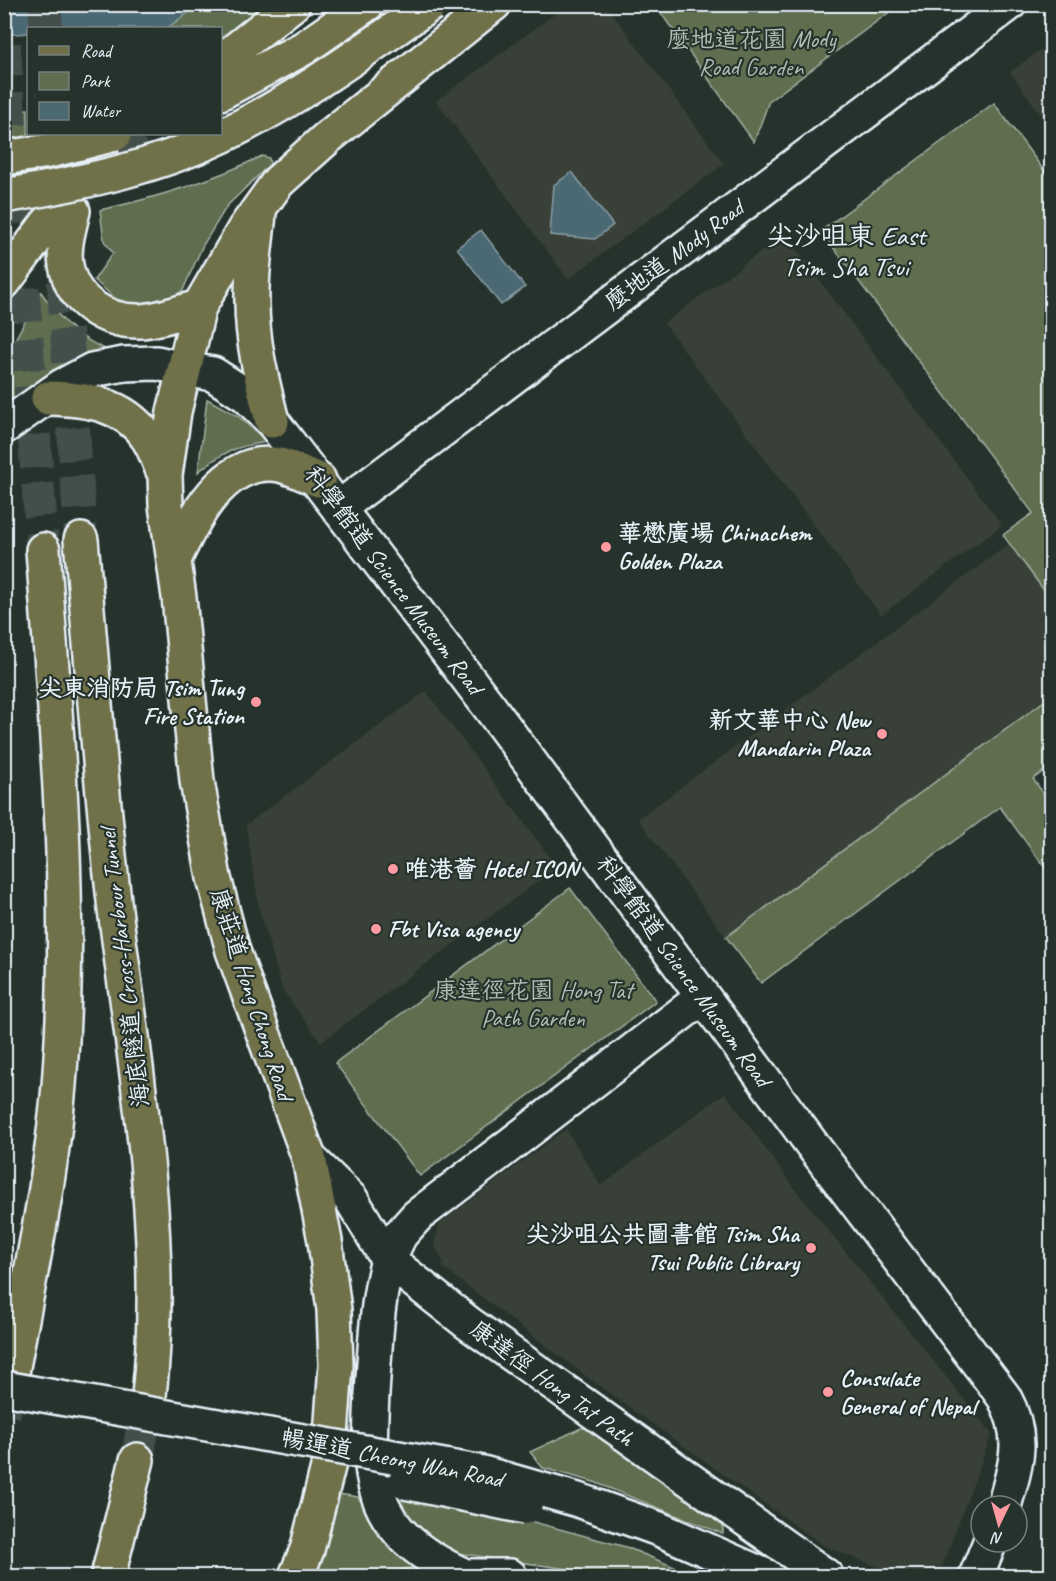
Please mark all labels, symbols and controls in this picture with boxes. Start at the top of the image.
park label: 麼地道花園 Mody Road Garden [666,24,837,82]
legend [27,27,222,135]
text: Road [81,40,114,62]
text: Park [81,70,111,92]
text: Water [81,100,122,122]
street label: 麼地道 Mody Road [598,191,752,317]
district label: 尖沙咀東 East Tsim Sha Tsui [767,219,928,284]
street label: 科學館道 Science Museum Road [298,460,492,703]
place label: 華懋廣場 Chinachem Golden Plaza [618,518,813,576]
marker: 華懋廣場 Chinachem Golden Plaza [599,540,613,554]
place label: 尖東消防局 Tsim Tung Fire Station [38,673,246,731]
marker: 尖東消防局 Tsim Tung Fire Station [249,695,263,709]
place label: 新文華中心 New Mandarin Plaza [709,705,873,763]
marker: 新文華中心 New Mandarin Plaza [875,727,889,741]
street label: 海底隧道 Cross-Harbour Tunnel [92,823,156,1109]
street label: 科學館道 Science Museum Road [590,849,780,1095]
place label: 唯港薈 Hotel ICON [405,854,582,884]
marker: 唯港薈 Hotel ICON [386,862,400,876]
street label: 康莊道 Hong Chong Road [204,884,302,1107]
place label: Fbt Visa agency [388,914,522,944]
marker: Fbt Visa agency [369,922,383,936]
park label: 康達徑花園 Hong Tat Path Garden [434,975,635,1033]
place label: 尖沙咀公共圖書館 Tsim Sha Tsui Public Library [526,1219,801,1277]
marker: 尖沙咀公共圖書館 Tsim Sha Tsui Public Library [804,1241,818,1255]
street label: 康達徑 Hong Tat Path [464,1313,641,1453]
place label: Consulate General of Nepal [840,1363,980,1421]
marker: Consulate General of Nepal [821,1385,835,1399]
street label: 暢運道 Cheong Wan Road [279,1422,509,1495]
north arrow [969,1494,1029,1554]
text: N [989,1527,1004,1548]

